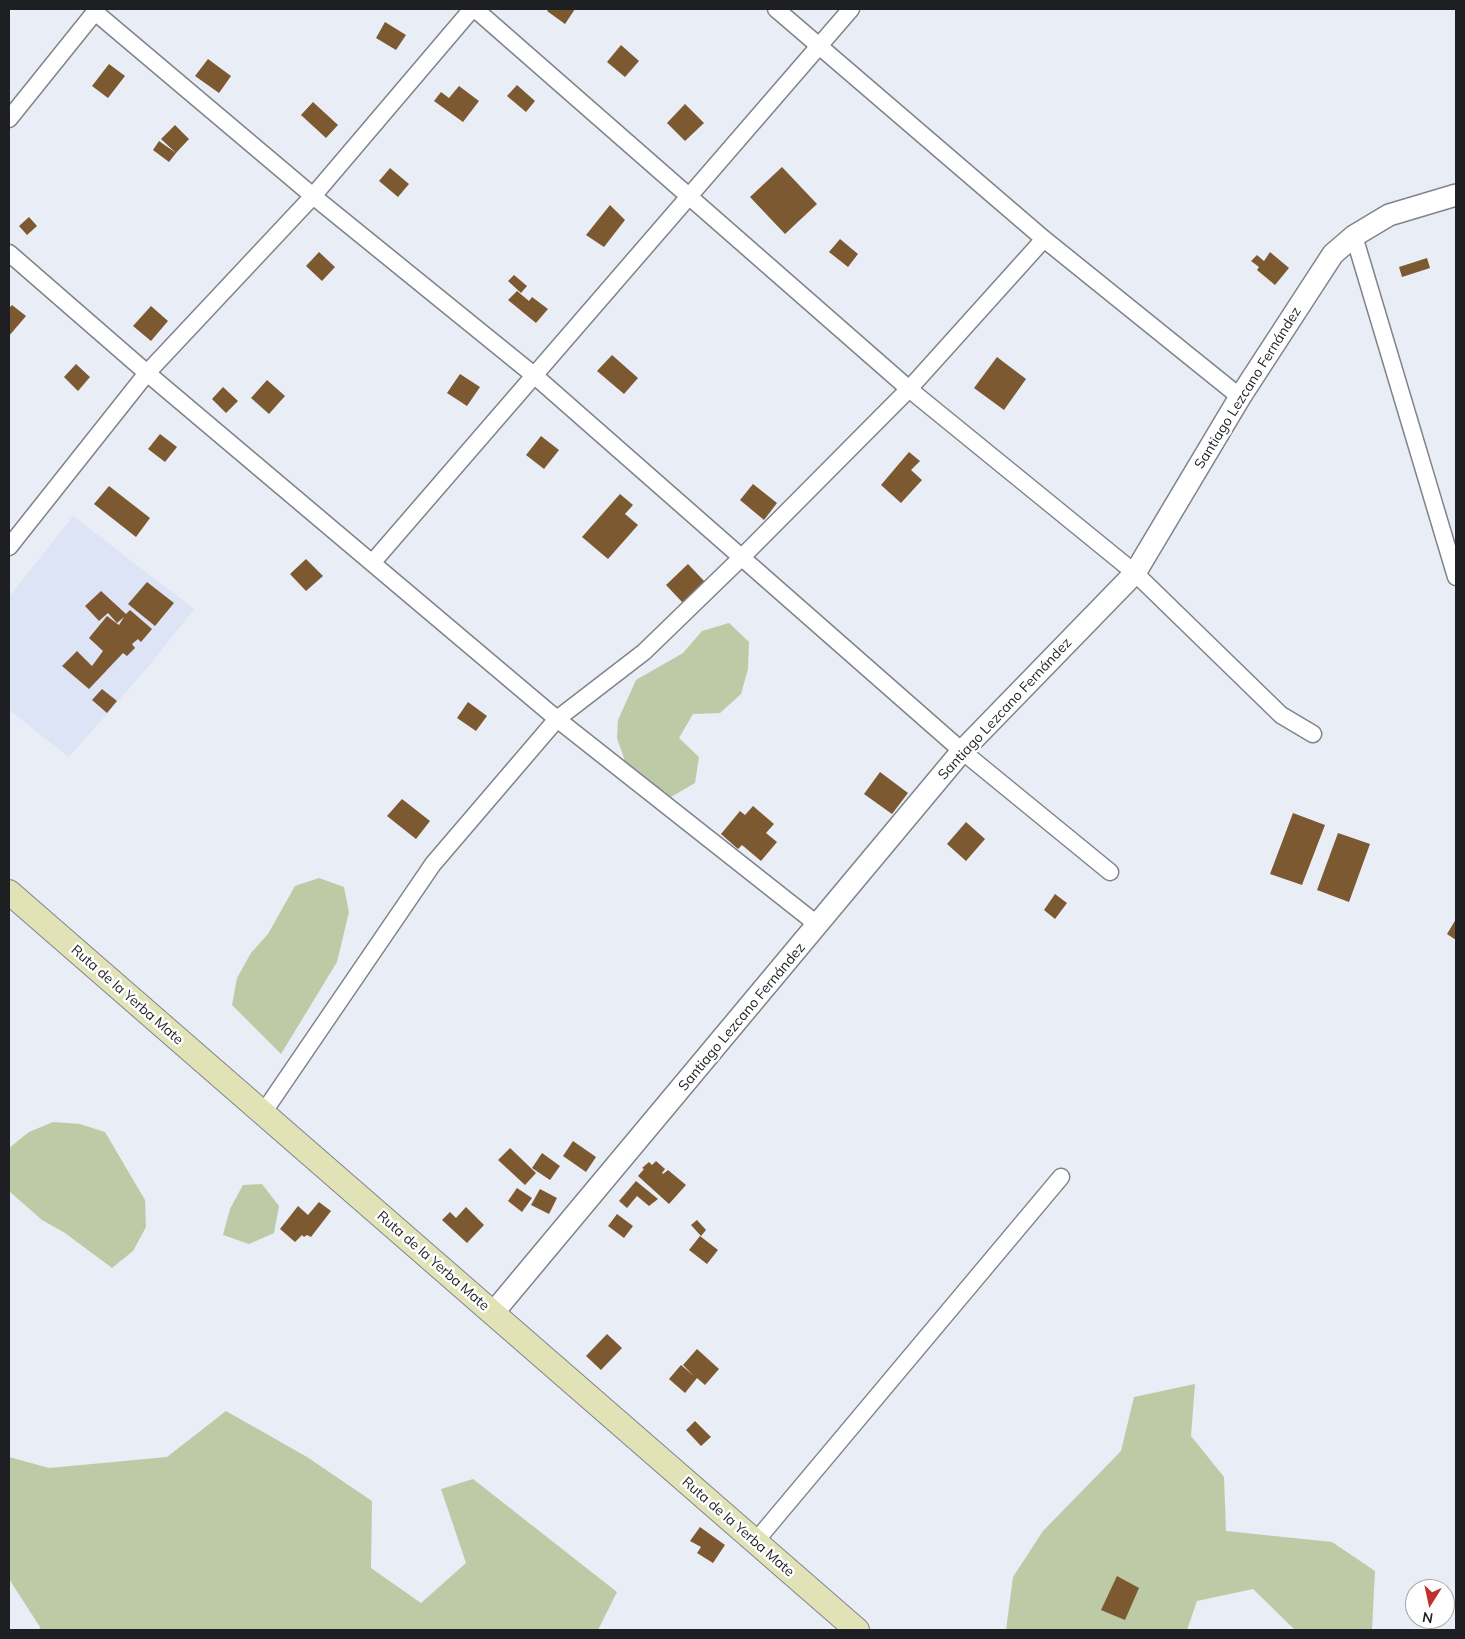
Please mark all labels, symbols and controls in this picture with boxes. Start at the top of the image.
street label: Santiago Lezcano Fernández [1191,304,1305,472]
street label: Santiago Lezcano Fernández [935,635,1075,783]
street label: Santiago Lezcano Fernández [675,940,809,1094]
street label: Ruta de la Yerba Mate [67,942,187,1048]
street label: Ruta de la Yerba Mate [373,1208,493,1314]
street label: Ruta de la Yerba Mate [678,1474,798,1580]
north arrow [1405,1579,1455,1629]
text: N [1421,1608,1434,1628]

